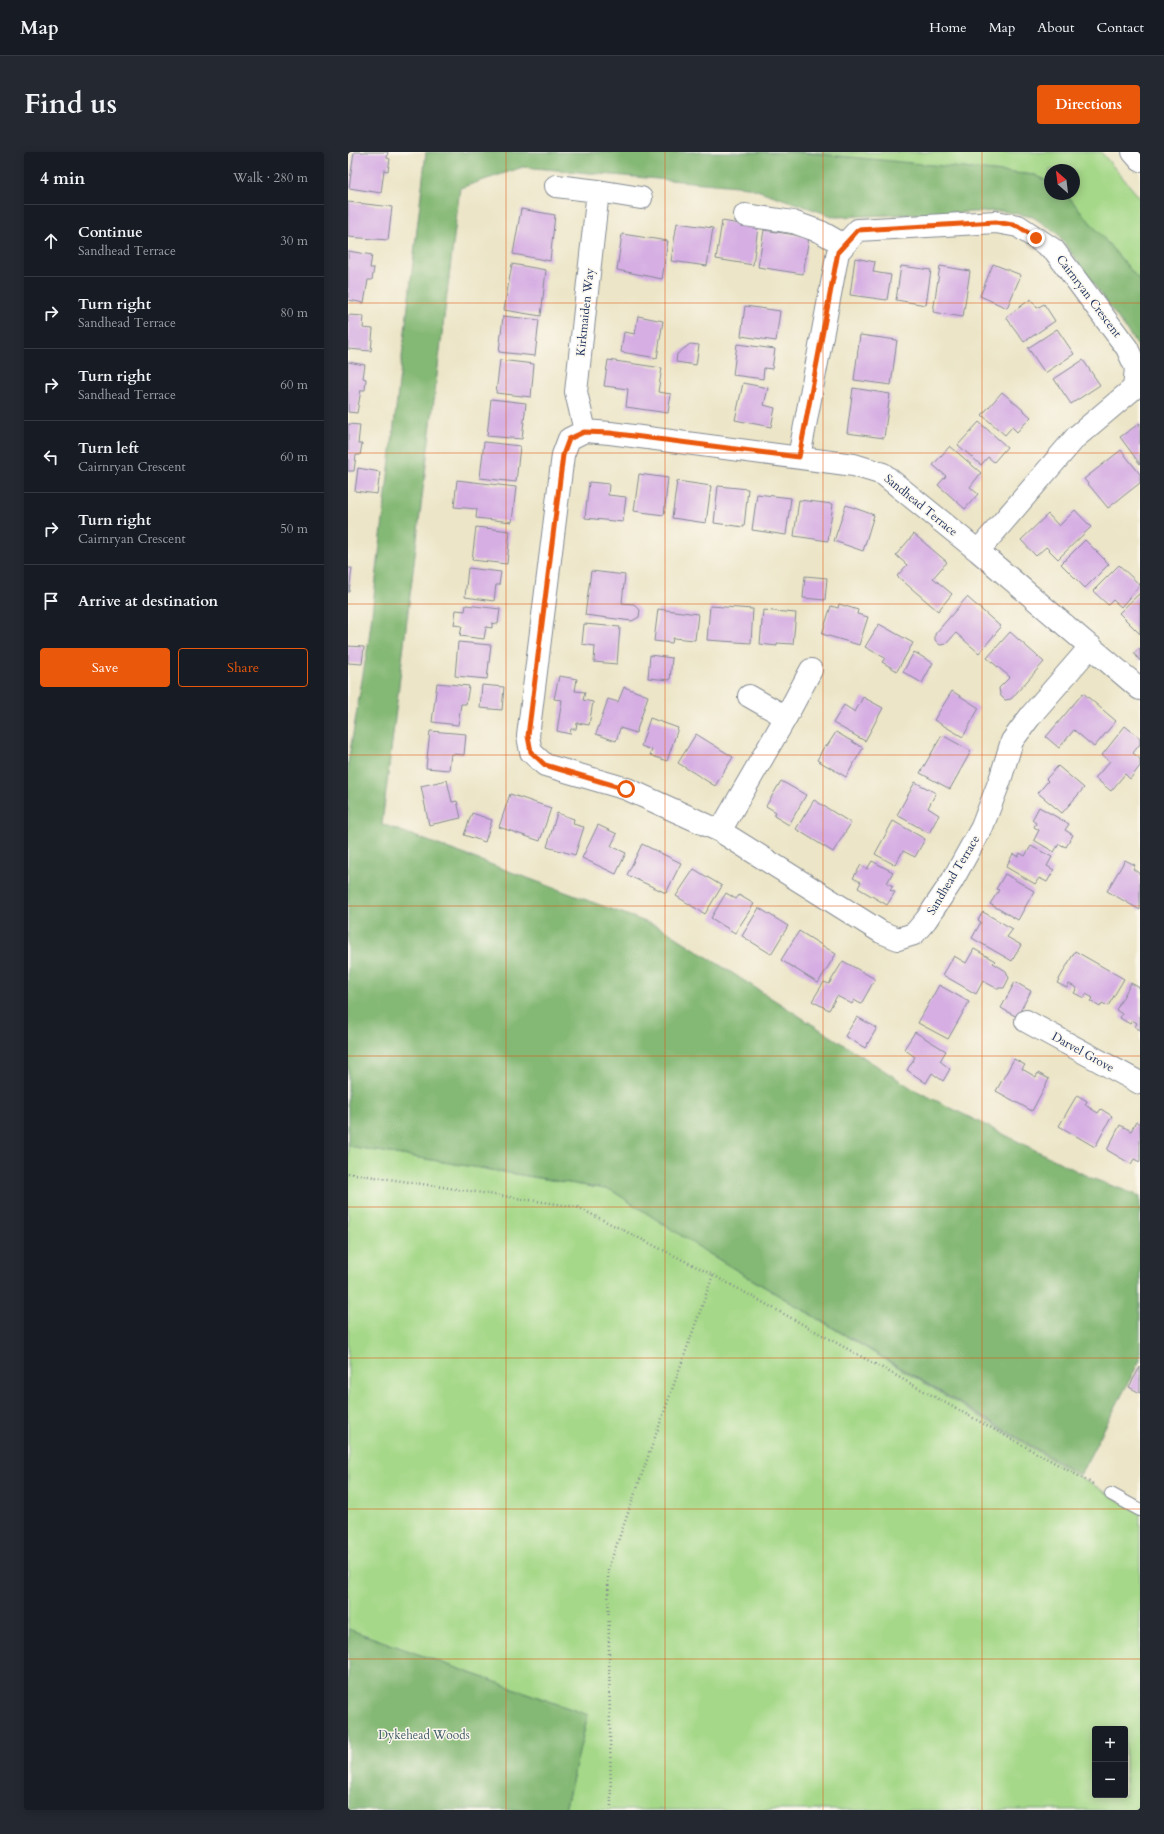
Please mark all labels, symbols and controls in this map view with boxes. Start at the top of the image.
text: Map [20,15,59,41]
text: Home [929,18,967,37]
text: Map [989,18,1015,37]
text: About [1037,18,1074,37]
text: Contact [1096,18,1144,37]
text: Find us [24,85,117,123]
button: Directions [1037,85,1140,124]
north arrow [1044,164,1080,200]
text: 4 min [40,167,85,190]
text: Walk · 280 m [233,169,308,187]
text: Continue [78,222,143,242]
route end [1027,229,1045,247]
icon: ahead [40,230,62,252]
text: 30 m [280,232,308,250]
text: Sandhead Terrace [78,242,176,260]
street label: Cairnryan Crescent [1053,251,1125,341]
street label: Kirkmaiden Way [572,267,598,357]
text: Turn right [78,294,151,314]
icon: right [40,302,62,324]
text: 80 m [280,304,308,322]
text: Sandhead Terrace [78,314,176,332]
text: Turn right [78,366,151,386]
icon: right [40,374,62,396]
text: 60 m [280,376,308,394]
text: Sandhead Terrace [78,386,176,404]
text: Turn left [78,438,139,458]
icon: left [40,446,62,468]
text: 60 m [280,448,308,466]
text: Cairnryan Crescent [78,458,186,476]
street label: Sandhead Terrace [881,470,961,540]
text: Turn right [78,510,151,530]
icon: right [40,518,62,540]
text: 50 m [280,520,308,538]
text: Cairnryan Crescent [78,530,186,548]
icon: arrive [40,590,62,612]
text: Arrive at destination [78,591,218,611]
button: Save [40,648,170,687]
button: Share [178,648,308,687]
route start [617,780,635,798]
street label: Sandhead Terrace [923,832,983,918]
street label: Darvel Grove [1049,1028,1117,1076]
map controls [1092,1726,1128,1798]
button: + [1092,1726,1128,1762]
park label: Dykehead Woods [378,1727,470,1743]
button: − [1092,1762,1128,1798]

